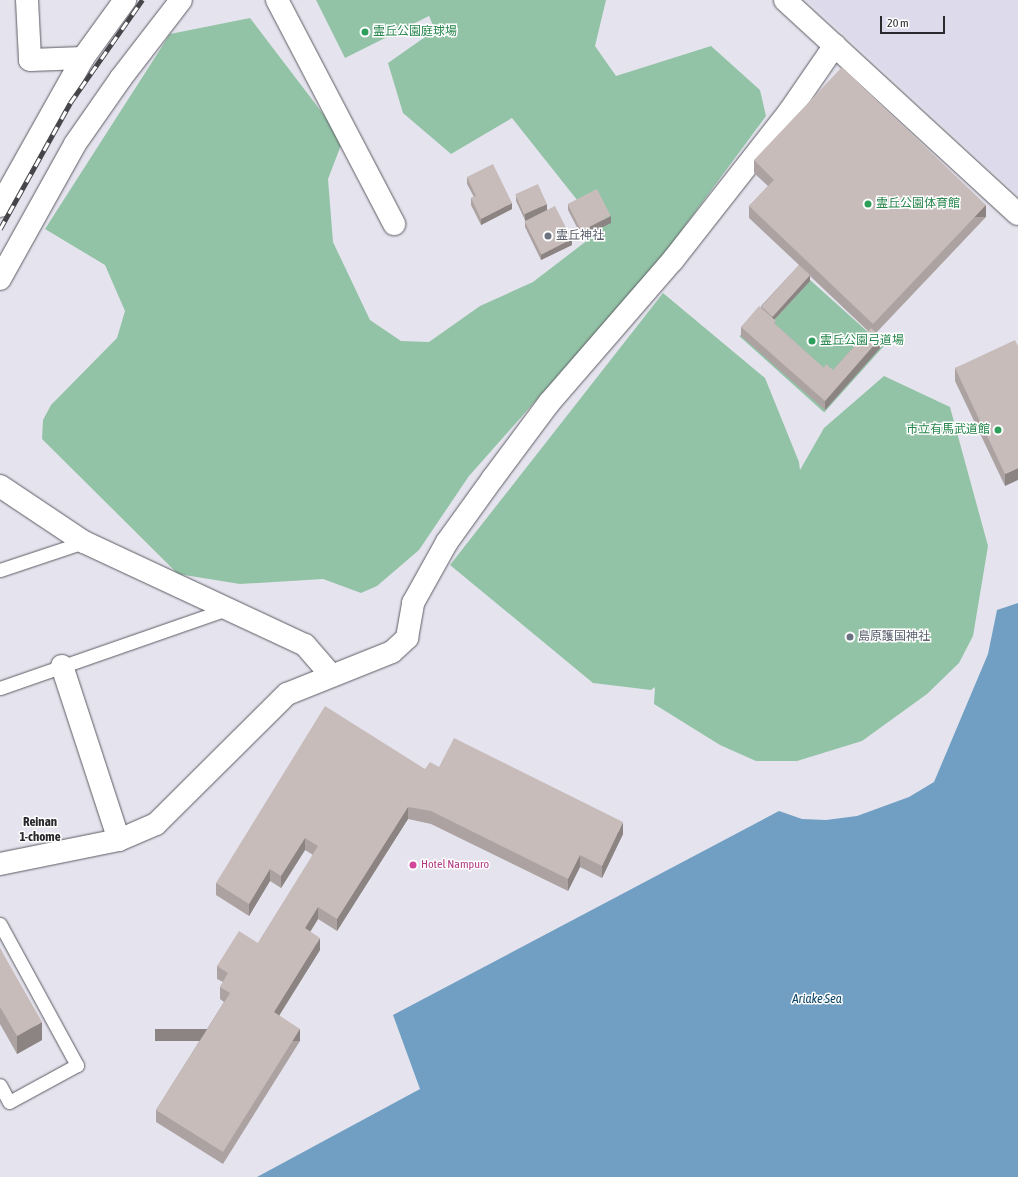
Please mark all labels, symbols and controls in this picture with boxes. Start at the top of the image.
scale bar [882,8,947,34]
text: 20 m [887,16,909,30]
place label: 霊丘公園庭球場 [373,25,457,39]
marker: 霊丘公園庭球場 [360,27,370,37]
place label: 霊丘公園体育館 [876,197,960,211]
marker: 霊丘公園体育館 [863,199,873,209]
place label: 霊丘神社 [556,229,604,243]
marker: 霊丘神社 [543,231,553,241]
place label: 霊丘公園弓道場 [820,334,904,348]
marker: 霊丘公園弓道場 [807,336,817,346]
place label: 市立有馬武道館 [906,423,990,437]
marker: 市立有馬武道館 [993,425,1003,435]
place label: 島原護国神社 [858,630,930,644]
marker: 島原護国神社 [845,632,855,642]
district label: Reinan 1-chome [19,815,61,846]
place label: Hotel Nampuro [421,858,489,872]
marker: Hotel Nampuro [408,860,418,870]
water label: Ariake Sea [792,991,842,1007]

